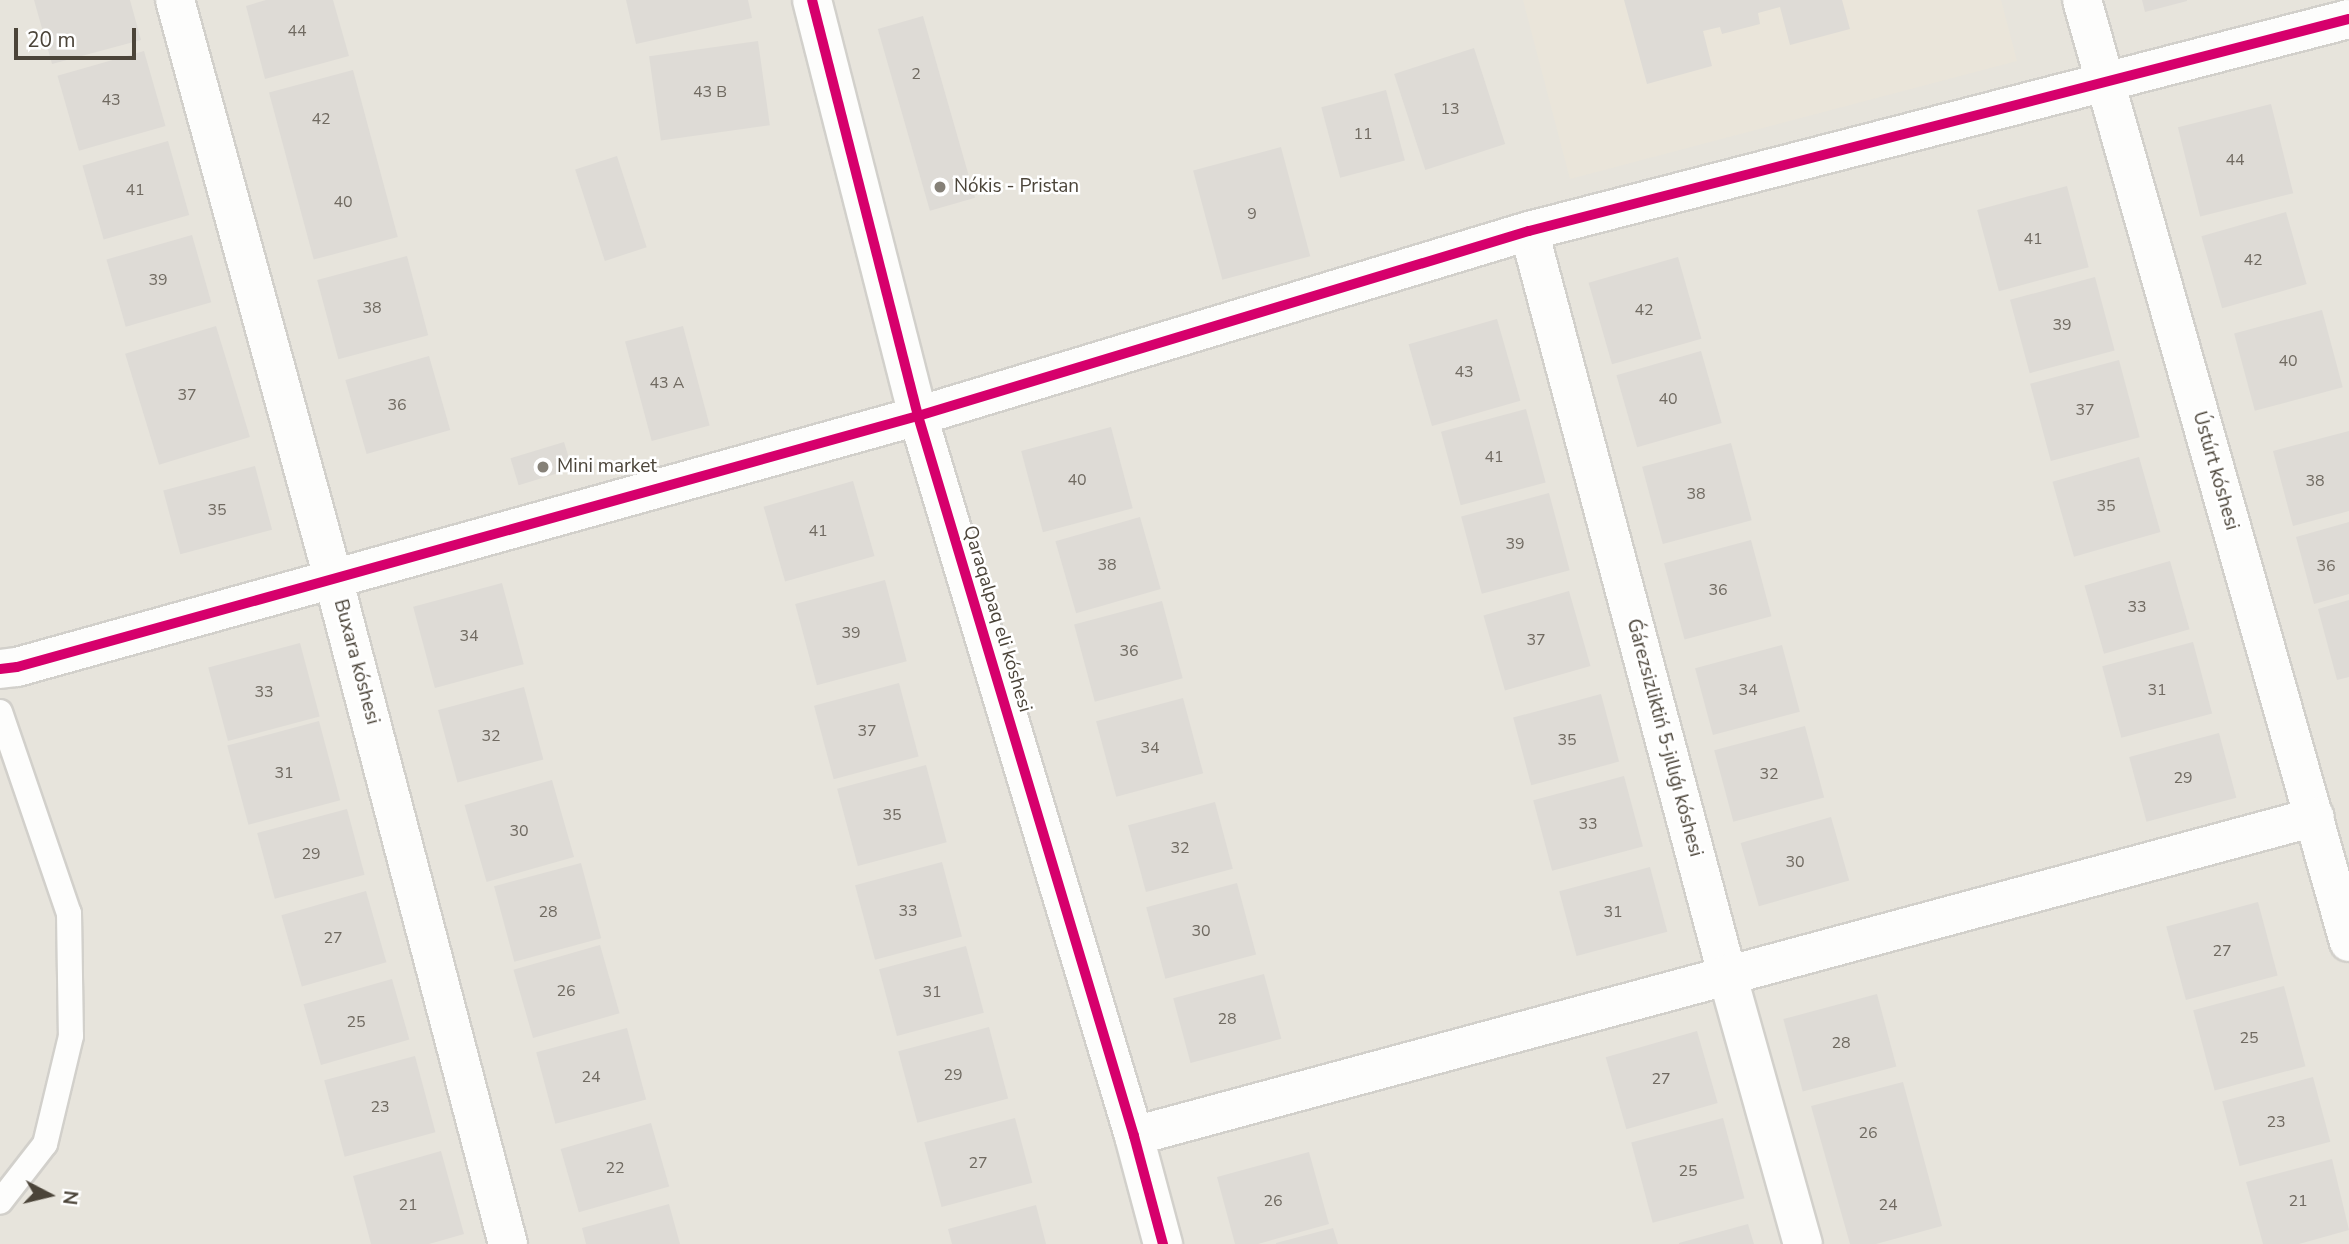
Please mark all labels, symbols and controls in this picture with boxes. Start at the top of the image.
scale bar [18,14,140,58]
house number: 44 [287,21,307,41]
text: 20 m [27,26,76,54]
house number: 2 [911,64,921,84]
house number: 43 В [693,82,727,102]
house number: 43 [101,90,121,110]
house number: 13 [1440,99,1460,119]
house number: 42 [311,109,331,129]
house number: 11 [1353,124,1373,144]
house number: 44 [2225,150,2245,170]
place label: Nókis - Pristan [954,176,1079,198]
marker: Nókis - Pristan [932,179,948,195]
house number: 41 [125,180,145,200]
house number: 40 [333,192,353,212]
house number: 9 [1247,204,1257,224]
house number: 41 [2023,229,2043,249]
house number: 42 [2243,250,2263,270]
house number: 39 [148,270,168,290]
house number: 38 [362,298,382,318]
house number: 42 [1634,300,1654,320]
house number: 39 [2052,315,2072,335]
house number: 40 [2278,351,2298,371]
house number: 43 [1454,362,1474,382]
house number: 43 А [650,373,684,393]
house number: 37 [177,385,197,405]
house number: 40 [1658,389,1678,409]
house number: 36 [387,395,407,415]
house number: 37 [2075,400,2095,420]
street label: Ústúrt kóshesi [2187,409,2243,533]
house number: 41 [1484,447,1504,467]
place label: Mini market [557,456,657,478]
marker: Mini market [535,459,551,475]
house number: 40 [1067,470,1087,490]
house number: 38 [2305,471,2325,491]
house number: 38 [1686,484,1706,504]
house number: 35 [2096,496,2116,516]
house number: 35 [207,500,227,520]
house number: 41 [808,521,828,541]
street label: Qaraqalpaq eli kóshesi [958,523,1036,715]
house number: 39 [1505,534,1525,554]
house number: 38 [1097,555,1117,575]
house number: 36 [2316,556,2336,576]
house number: 36 [1708,580,1728,600]
street label: Buxara kóshesi [328,597,384,727]
house number: 33 [2127,597,2147,617]
street label: Ǵárezsizliktiń 5-jıllıǵı kóshesi [1621,616,1707,860]
house number: 39 [841,623,861,643]
house number: 34 [459,626,479,646]
house number: 37 [1526,630,1546,650]
house number: 36 [1119,641,1139,661]
house number: 34 [1738,680,1758,700]
house number: 31 [2147,680,2167,700]
house number: 33 [254,682,274,702]
house number: 37 [857,721,877,741]
house number: 32 [481,726,501,746]
house number: 35 [1557,730,1577,750]
house number: 34 [1140,738,1160,758]
house number: 31 [274,763,294,783]
house number: 32 [1759,764,1779,784]
house number: 29 [2173,768,2193,788]
house number: 35 [882,805,902,825]
house number: 33 [1578,814,1598,834]
house number: 30 [509,821,529,841]
house number: 32 [1170,838,1190,858]
house number: 29 [301,844,321,864]
house number: 30 [1785,852,1805,872]
house number: 33 [898,901,918,921]
house number: 28 [538,902,558,922]
house number: 31 [1603,902,1623,922]
house number: 30 [1191,921,1211,941]
house number: 27 [323,928,343,948]
house number: 27 [2212,941,2232,961]
house number: 26 [556,981,576,1001]
house number: 31 [922,982,942,1002]
house number: 28 [1217,1009,1237,1029]
house number: 25 [346,1012,366,1032]
house number: 25 [2239,1028,2259,1048]
house number: 28 [1831,1033,1851,1053]
house number: 29 [943,1065,963,1085]
house number: 24 [581,1067,601,1087]
house number: 27 [1651,1069,1671,1089]
house number: 23 [370,1097,390,1117]
house number: 23 [2266,1112,2286,1132]
house number: 26 [1858,1123,1878,1143]
house number: 27 [968,1153,988,1173]
house number: 22 [605,1158,625,1178]
north arrow [14,1160,84,1230]
house number: 25 [1678,1161,1698,1181]
text: N [56,1189,84,1206]
house number: 26 [1263,1191,1283,1211]
house number: 21 [2288,1191,2308,1211]
house number: 21 [398,1195,418,1215]
house number: 24 [1878,1195,1898,1215]

